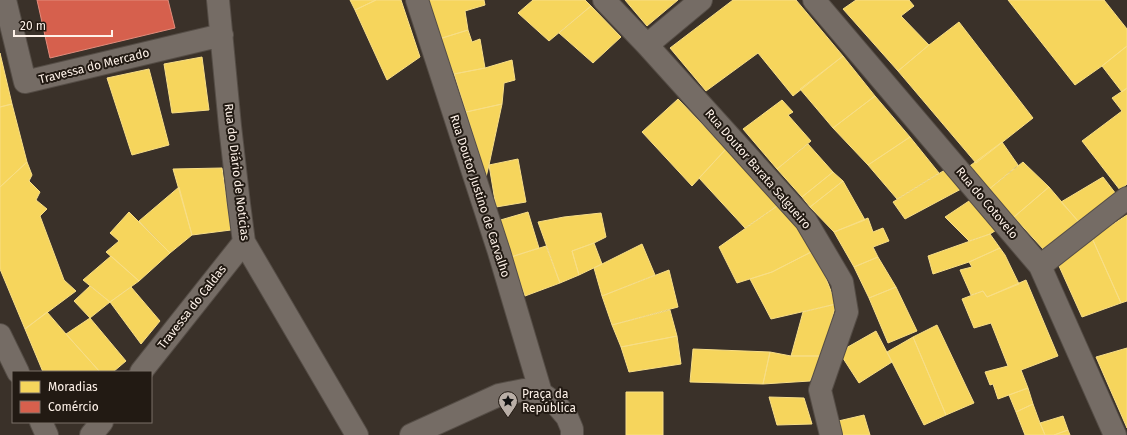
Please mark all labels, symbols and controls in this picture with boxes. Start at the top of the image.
scale bar [14,12,112,38]
text: 20 m [20,19,46,33]
street label: Travessa do Mercado [37,45,151,87]
street label: Rua do Diário de Notícias [222,103,252,242]
street label: Rua Doutor Barata Salgueiro [702,106,814,232]
street label: Rua Doutor Justino de Carvalho [447,113,513,279]
street label: Rua do Cotovelo [953,164,1021,242]
street label: Travessa do Caldas [155,262,229,352]
legend [12,371,152,423]
text: Moradias [48,380,98,394]
place label: Praça da República [522,387,576,415]
place icon: Praça da República [497,390,519,418]
text: Comércio [48,400,99,414]

